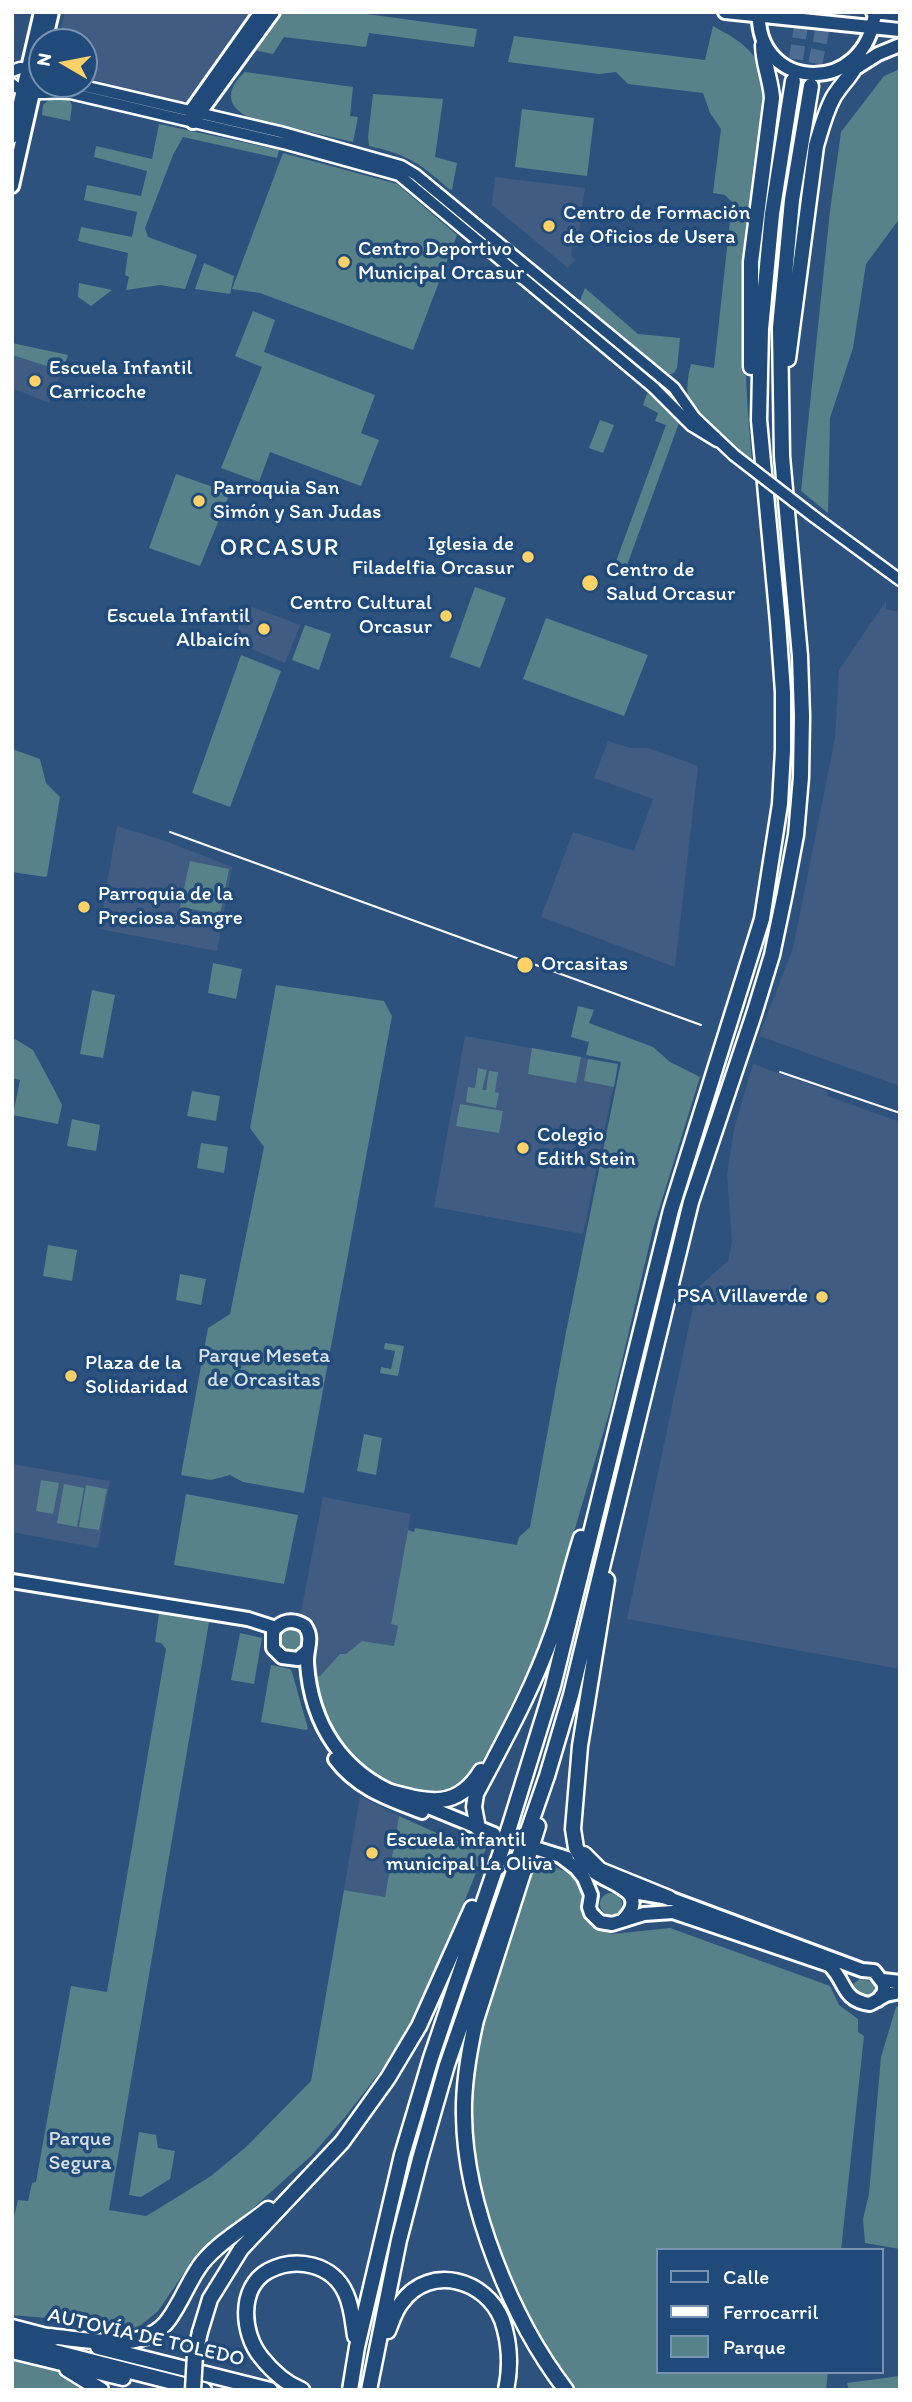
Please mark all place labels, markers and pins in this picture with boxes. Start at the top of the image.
place label: Centro de Formación de Oficios de Usera [563,201,750,251]
marker: Centro de Formación de Oficios de Usera [541,218,557,234]
place label: Centro Deportivo Municipal Orcasur [358,237,524,287]
marker: Centro Deportivo Municipal Orcasur [336,254,352,270]
place label: Escuela Infantil Carricoche [49,356,192,406]
marker: Escuela Infantil Carricoche [27,373,43,389]
place label: Parroquia San Simón y San Judas [213,476,381,526]
marker: Parroquia San Simón y San Judas [191,493,207,509]
place label: Iglesia de Filadelfia Orcasur [352,532,514,582]
marker: Iglesia de Filadelfia Orcasur [520,549,536,565]
place label: Centro de Salud Orcasur [606,558,735,608]
marker: Centro de Salud Orcasur [580,573,600,593]
place label: Centro Cultural Orcasur [290,591,432,641]
place label: Escuela Infantil Albaicín [107,604,250,654]
marker: Centro Cultural Orcasur [438,608,454,624]
marker: Escuela Infantil Albaicín [256,621,272,637]
place label: Parroquia de la Preciosa Sangre [98,882,243,932]
marker: Parroquia de la Preciosa Sangre [76,899,92,915]
place label: Orcasitas [541,952,628,978]
marker: Orcasitas [515,955,535,975]
place label: Colegio Edith Stein [537,1123,636,1173]
marker: Colegio Edith Stein [515,1140,531,1156]
place label: PSA Villaverde [677,1284,808,1310]
marker: PSA Villaverde [814,1289,830,1305]
place label: Plaza de la Solidaridad [85,1351,188,1401]
marker: Plaza de la Solidaridad [63,1368,79,1384]
place label: Escuela infantil municipal La Oliva [386,1828,553,1878]
marker: Escuela infantil municipal La Oliva [364,1845,380,1861]

